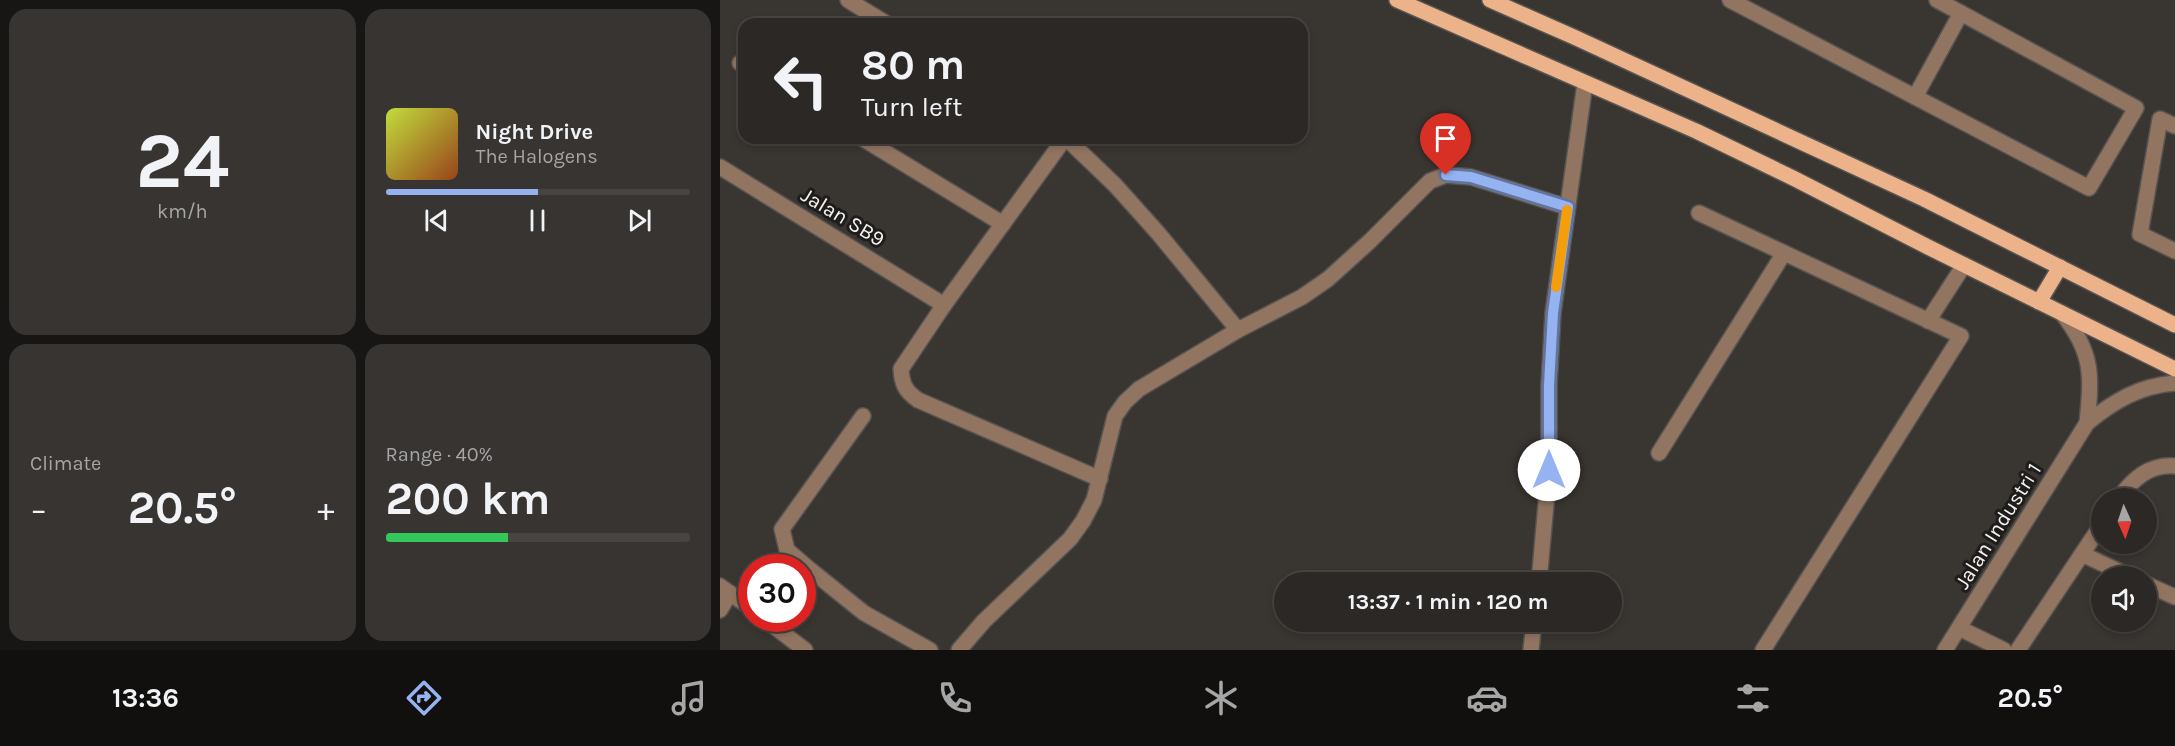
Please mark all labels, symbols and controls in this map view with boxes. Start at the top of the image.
text: 80 m [861,40,965,90]
icon: left [762,42,840,120]
text: Turn left [861,91,962,123]
pin [1420,113,1471,175]
text: 24 [135,115,229,207]
text: Night Drive [476,119,593,145]
icon: arrive [1429,122,1462,155]
text: The Halogens [476,145,598,168]
street label: Jalan SB9 [797,183,889,251]
text: km/h [157,200,208,223]
icon: previous [420,204,453,237]
icon: pause [521,204,554,237]
icon: next [623,204,656,237]
position arrow [1517,438,1581,502]
text: Range · 40% [386,443,493,466]
text: Climate [30,452,101,475]
street label: Jalan Industri 1 [1950,459,2046,593]
text: 200 km [386,473,550,525]
text: 20.5° [128,482,237,534]
north arrow [2091,488,2157,554]
map controls [2091,488,2157,632]
text: − [30,490,47,528]
text: + [317,490,334,528]
speed limit sign: 30 [738,554,816,632]
button: sound [2091,566,2157,632]
text: 13:37 · 1 min · 120 m [1348,589,1548,615]
icon: directions [403,677,445,719]
icon: music [668,677,710,719]
icon: phone [934,677,976,719]
icon: climate [1200,677,1242,719]
icon: car [1466,677,1508,719]
icon: filters [1732,677,1774,719]
text: 13:36 [112,682,179,714]
text: 20.5° [1998,682,2063,714]

